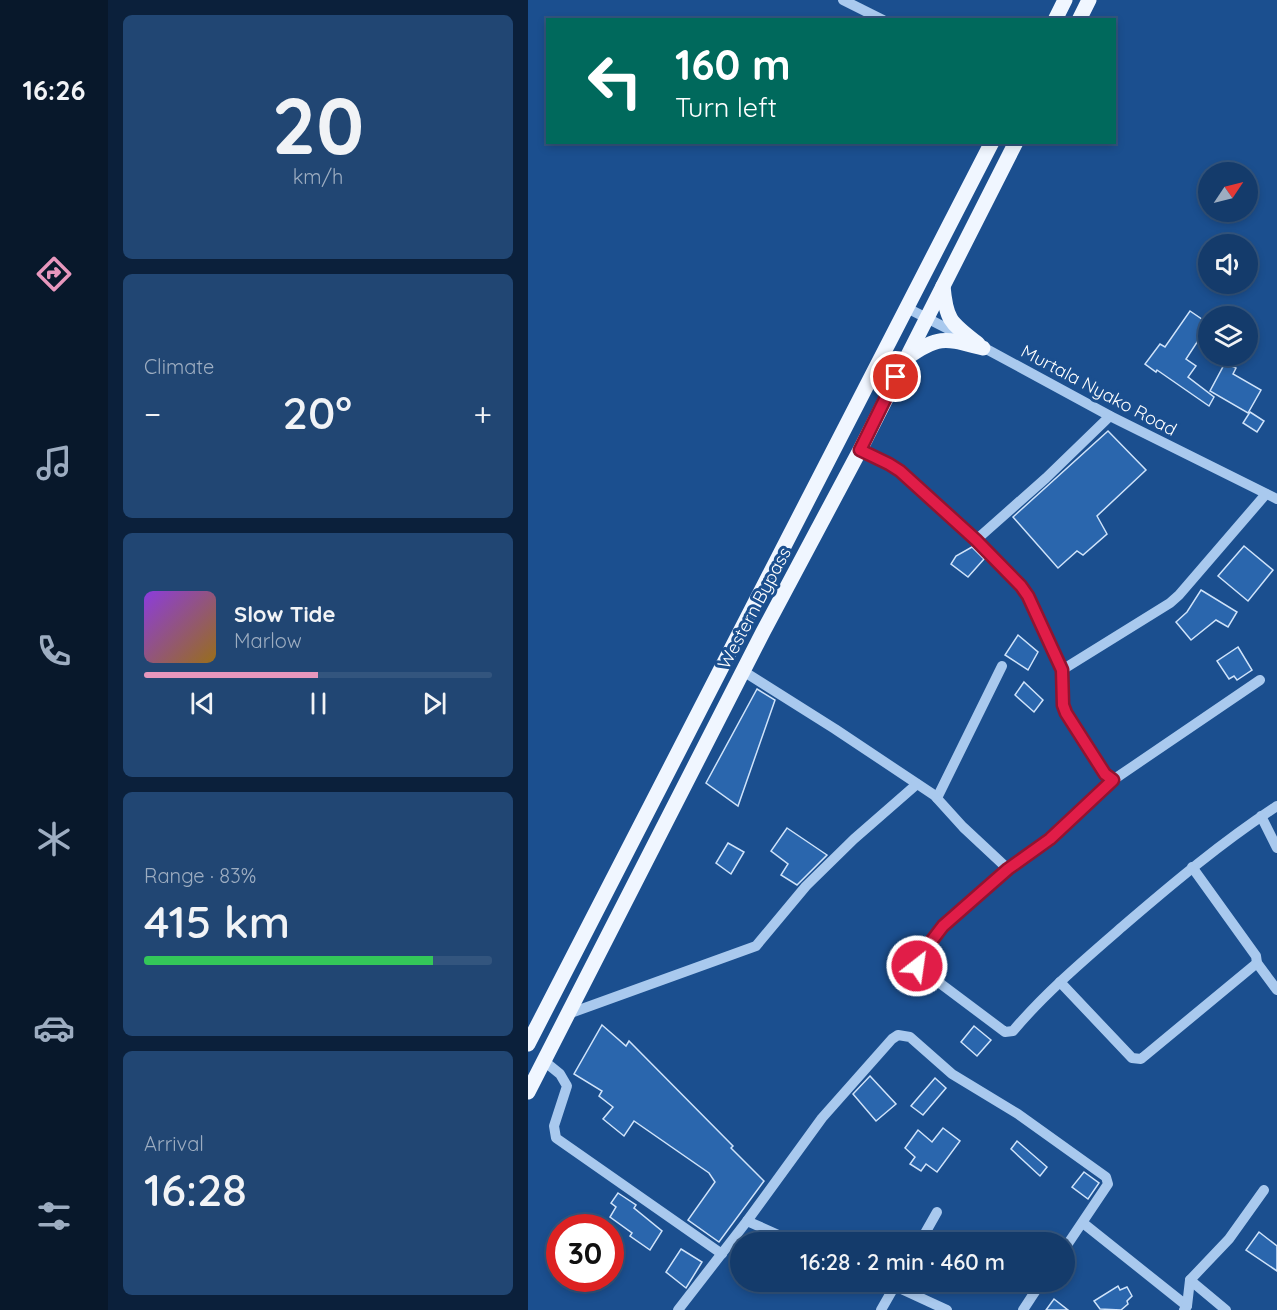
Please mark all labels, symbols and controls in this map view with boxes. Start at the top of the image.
text: 160 m [675,38,791,91]
icon: left [576,42,654,120]
text: 16:26 [22,73,86,107]
text: 20 [272,76,364,174]
text: Turn left [675,90,777,124]
north arrow [1198,162,1258,222]
map controls [1198,162,1258,366]
text: km/h [293,164,343,189]
button: sound [1198,234,1258,294]
icon: directions [33,253,75,295]
button: layers [1198,306,1258,366]
street label: Murtala Nyako Road [1017,339,1181,441]
pin [870,351,921,402]
text: Climate [144,354,214,379]
icon: arrive [879,360,912,393]
text: 20° [283,384,352,440]
text: − [144,393,161,434]
text: + [473,393,492,434]
icon: music [33,442,75,484]
street label: Western Bypass [712,543,796,673]
text: Slow Tide [234,600,335,628]
text: Marlow [234,628,302,653]
icon: phone [33,630,75,672]
icon: previous [186,687,219,720]
icon: pause [302,687,335,720]
icon: next [418,687,451,720]
icon: climate [33,818,75,860]
text: Range · 83% [144,863,256,888]
text: 415 km [144,893,290,949]
position arrow [885,934,949,998]
icon: car [33,1007,75,1049]
text: Arrival [144,1131,204,1156]
text: 16:28 [144,1161,247,1217]
icon: filters [33,1195,75,1237]
speed limit sign: 30 [546,1214,624,1292]
text: 16:28 · 2 min · 460 m [800,1248,1005,1276]

